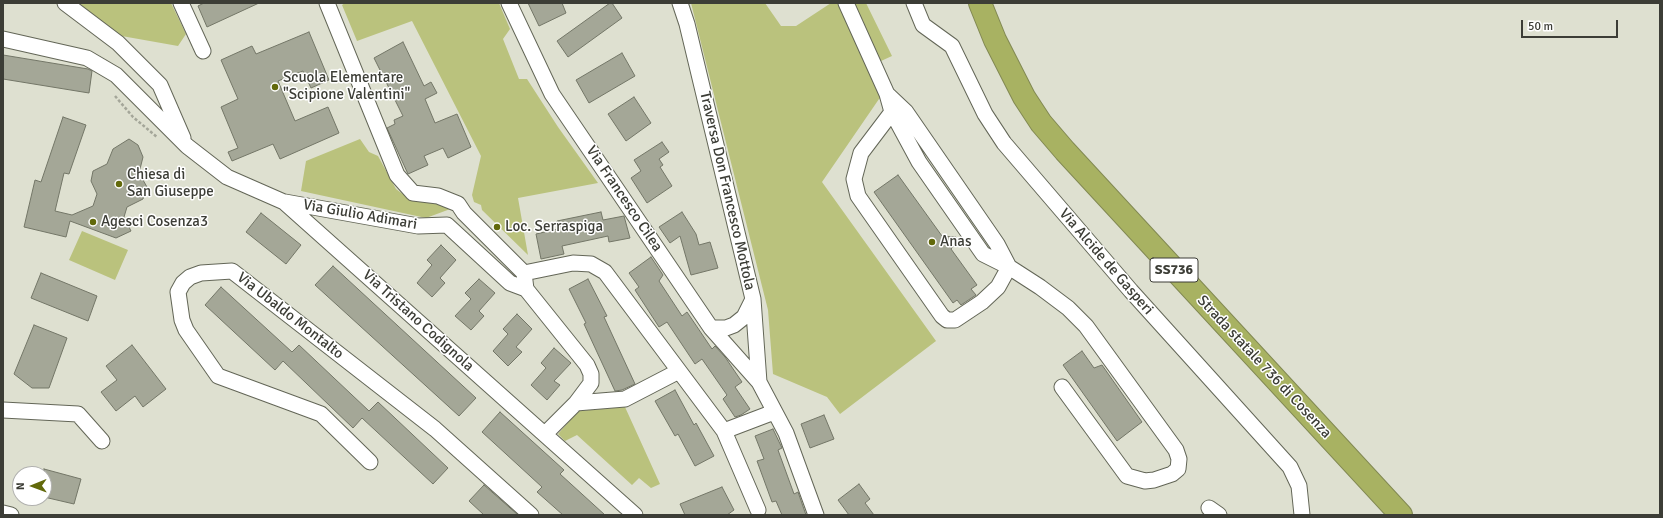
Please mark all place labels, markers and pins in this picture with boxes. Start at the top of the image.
place label: Scuola Elementare "Scipione Valentini" [283,69,410,104]
marker: Scuola Elementare "Scipione Valentini" [270,82,280,92]
place label: Chiesa di San Giuseppe [127,166,214,201]
marker: Chiesa di San Giuseppe [114,179,124,189]
place label: Agesci Cosenza3 [101,213,208,231]
marker: Agesci Cosenza3 [88,217,98,227]
place label: Loc. Serraspiga [505,218,603,236]
marker: Loc. Serraspiga [492,222,502,232]
place label: Anas [940,233,972,251]
marker: Anas [927,237,937,247]

